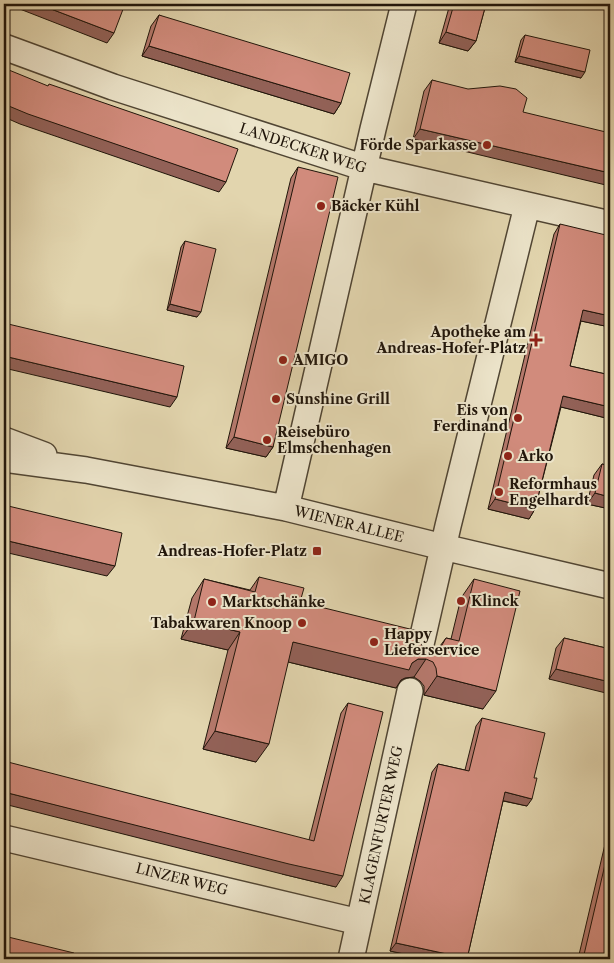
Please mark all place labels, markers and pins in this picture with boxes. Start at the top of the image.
place label: Förde Sparkasse [360,136,477,154]
marker: Förde Sparkasse [481,139,493,151]
place label: Bäcker Kühl [331,197,420,215]
marker: Bäcker Kühl [315,200,327,212]
place label: Apotheke am Andreas-Hofer-Platz [375,323,526,357]
marker: Apotheke am Andreas-Hofer-Platz [530,334,542,346]
place label: AMIGO [292,351,348,369]
marker: AMIGO [277,354,289,366]
place label: Sunshine Grill [286,390,390,408]
marker: Sunshine Grill [270,393,282,405]
place label: Eis von Ferdinand [433,401,509,435]
marker: Eis von Ferdinand [512,412,524,424]
place label: Reisebüro Elmschenhagen [277,423,392,457]
marker: Reisebüro Elmschenhagen [261,434,273,446]
place label: Arko [517,447,554,465]
marker: Arko [502,450,514,462]
place label: Reformhaus Engelhardt [509,475,597,509]
marker: Reformhaus Engelhardt [493,486,505,498]
place label: Andreas-Hofer-Platz [156,542,307,560]
marker: Andreas-Hofer-Platz [311,545,323,557]
place label: Klinck [471,592,519,610]
place label: Marktschänke [222,593,325,611]
marker: Klinck [455,595,467,607]
marker: Marktschänke [206,596,218,608]
place label: Tabakwaren Knoop [151,614,292,632]
marker: Tabakwaren Knoop [296,617,308,629]
place label: Happy Lieferservice [384,625,479,659]
marker: Happy Lieferservice [368,636,380,648]

